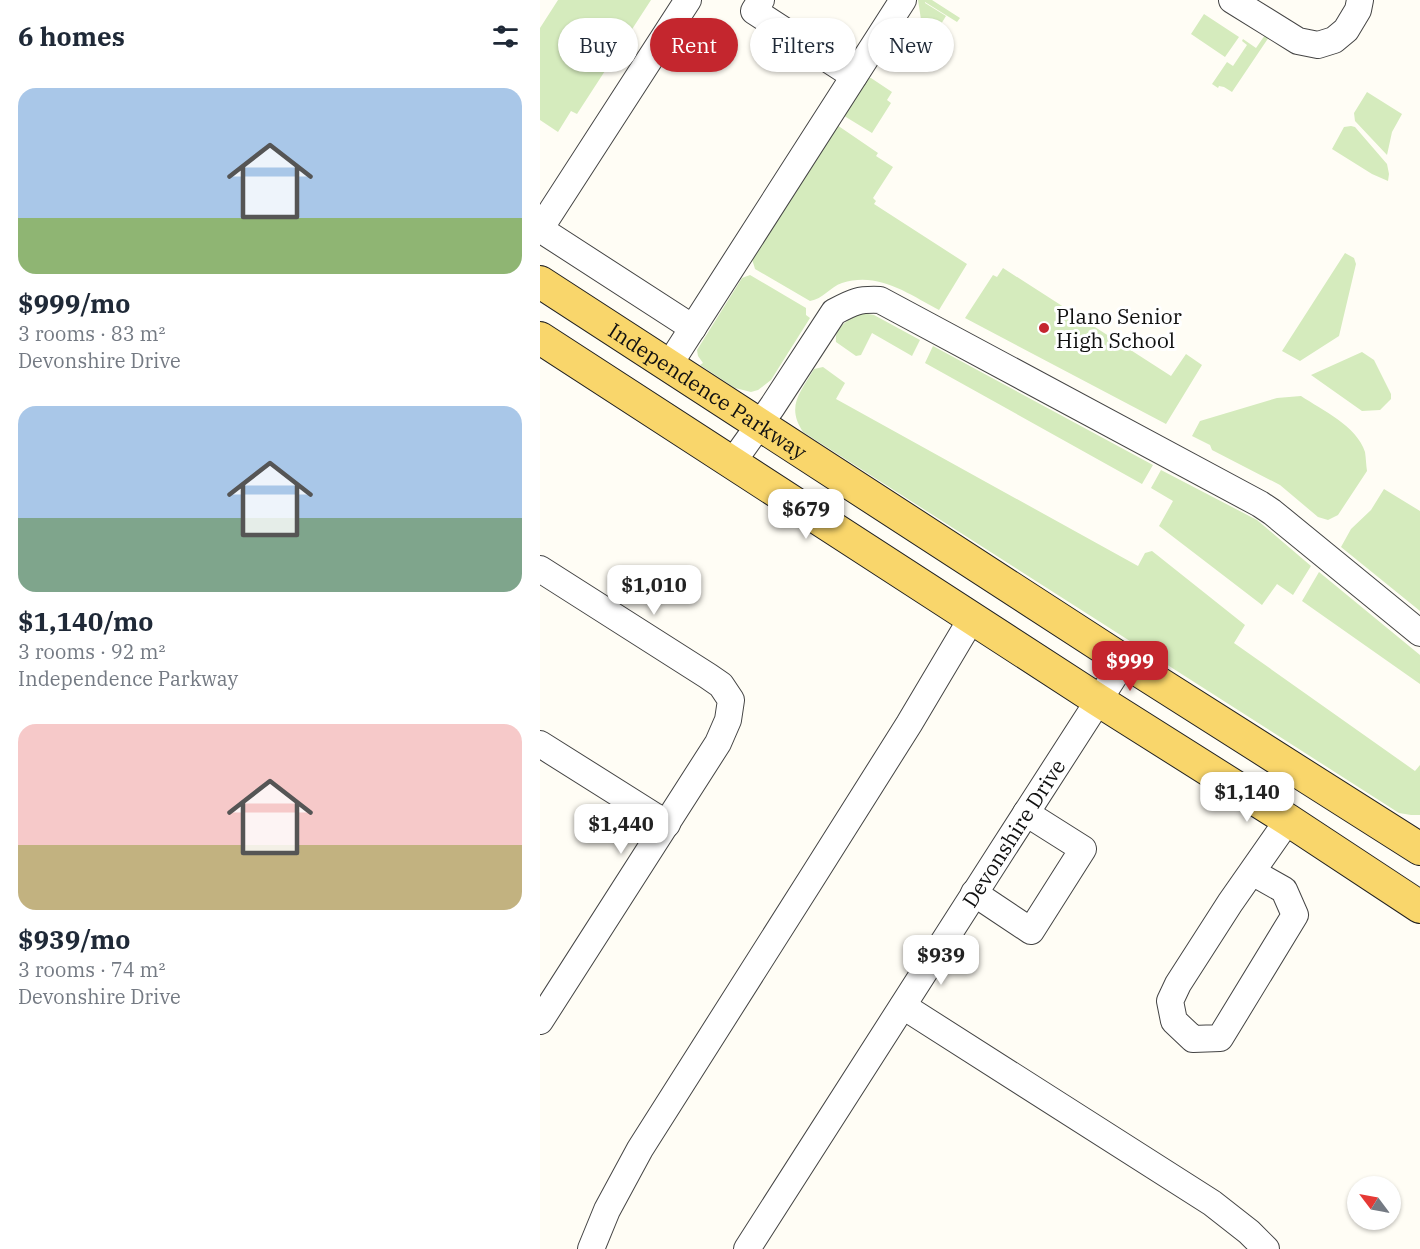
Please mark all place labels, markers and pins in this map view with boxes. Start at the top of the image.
place label: Plano Senior High School [1056,302,1183,354]
marker: Plano Senior High School [1037,321,1051,335]
pin: $679 [770,489,842,540]
pin: $1,010 [605,565,703,616]
pin: $999 [1094,641,1166,692]
pin: $1,140 [1198,772,1296,823]
pin: $1,440 [572,804,670,855]
pin: $939 [905,935,977,986]

